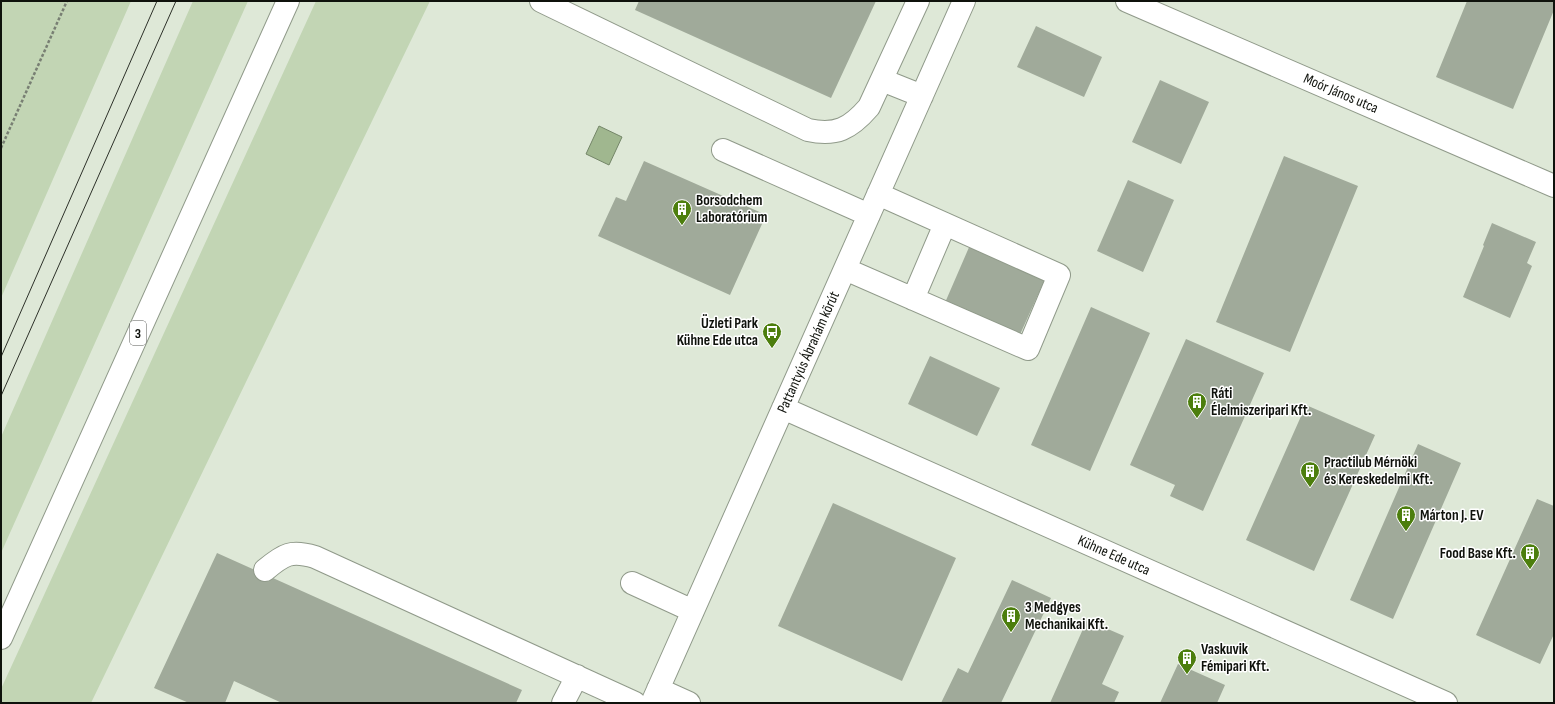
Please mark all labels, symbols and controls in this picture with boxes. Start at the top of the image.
street label: Moór János utca [1300,69,1381,118]
place label: Borsodchem Laboratórium [696,191,767,227]
building icon: Borsodchem Laboratórium [671,198,693,226]
street label: Pattantyús Ábrahám körút [773,288,844,416]
place label: Üzleti Park Kühne Ede utca [677,314,759,350]
road number: 3 [130,321,146,345]
bus stop icon: Üzleti Park Kühne Ede utca [761,321,783,349]
place label: Ráti Élelmiszeripari Kft. [1211,384,1311,420]
building icon: Ráti Élelmiszeripari Kft. [1186,391,1208,419]
place label: Practilub Mérnöki és Kereskedelmi Kft. [1324,453,1433,489]
building icon: Practilub Mérnöki és Kereskedelmi Kft. [1299,460,1321,488]
building icon: Márton J. EV [1395,504,1417,532]
place label: Márton J. EV [1420,506,1484,525]
street label: Kühne Ede utca [1075,531,1153,580]
building icon: Food Base Kft. [1519,542,1541,570]
place label: Food Base Kft. [1440,544,1516,563]
place label: 3 Medgyes Mechanikai Kft. [1025,598,1108,634]
building icon: 3 Medgyes Mechanikai Kft. [1000,605,1022,633]
place label: Vaskuvik Fémipari Kft. [1201,640,1269,676]
building icon: Vaskuvik Fémipari Kft. [1176,647,1198,675]

